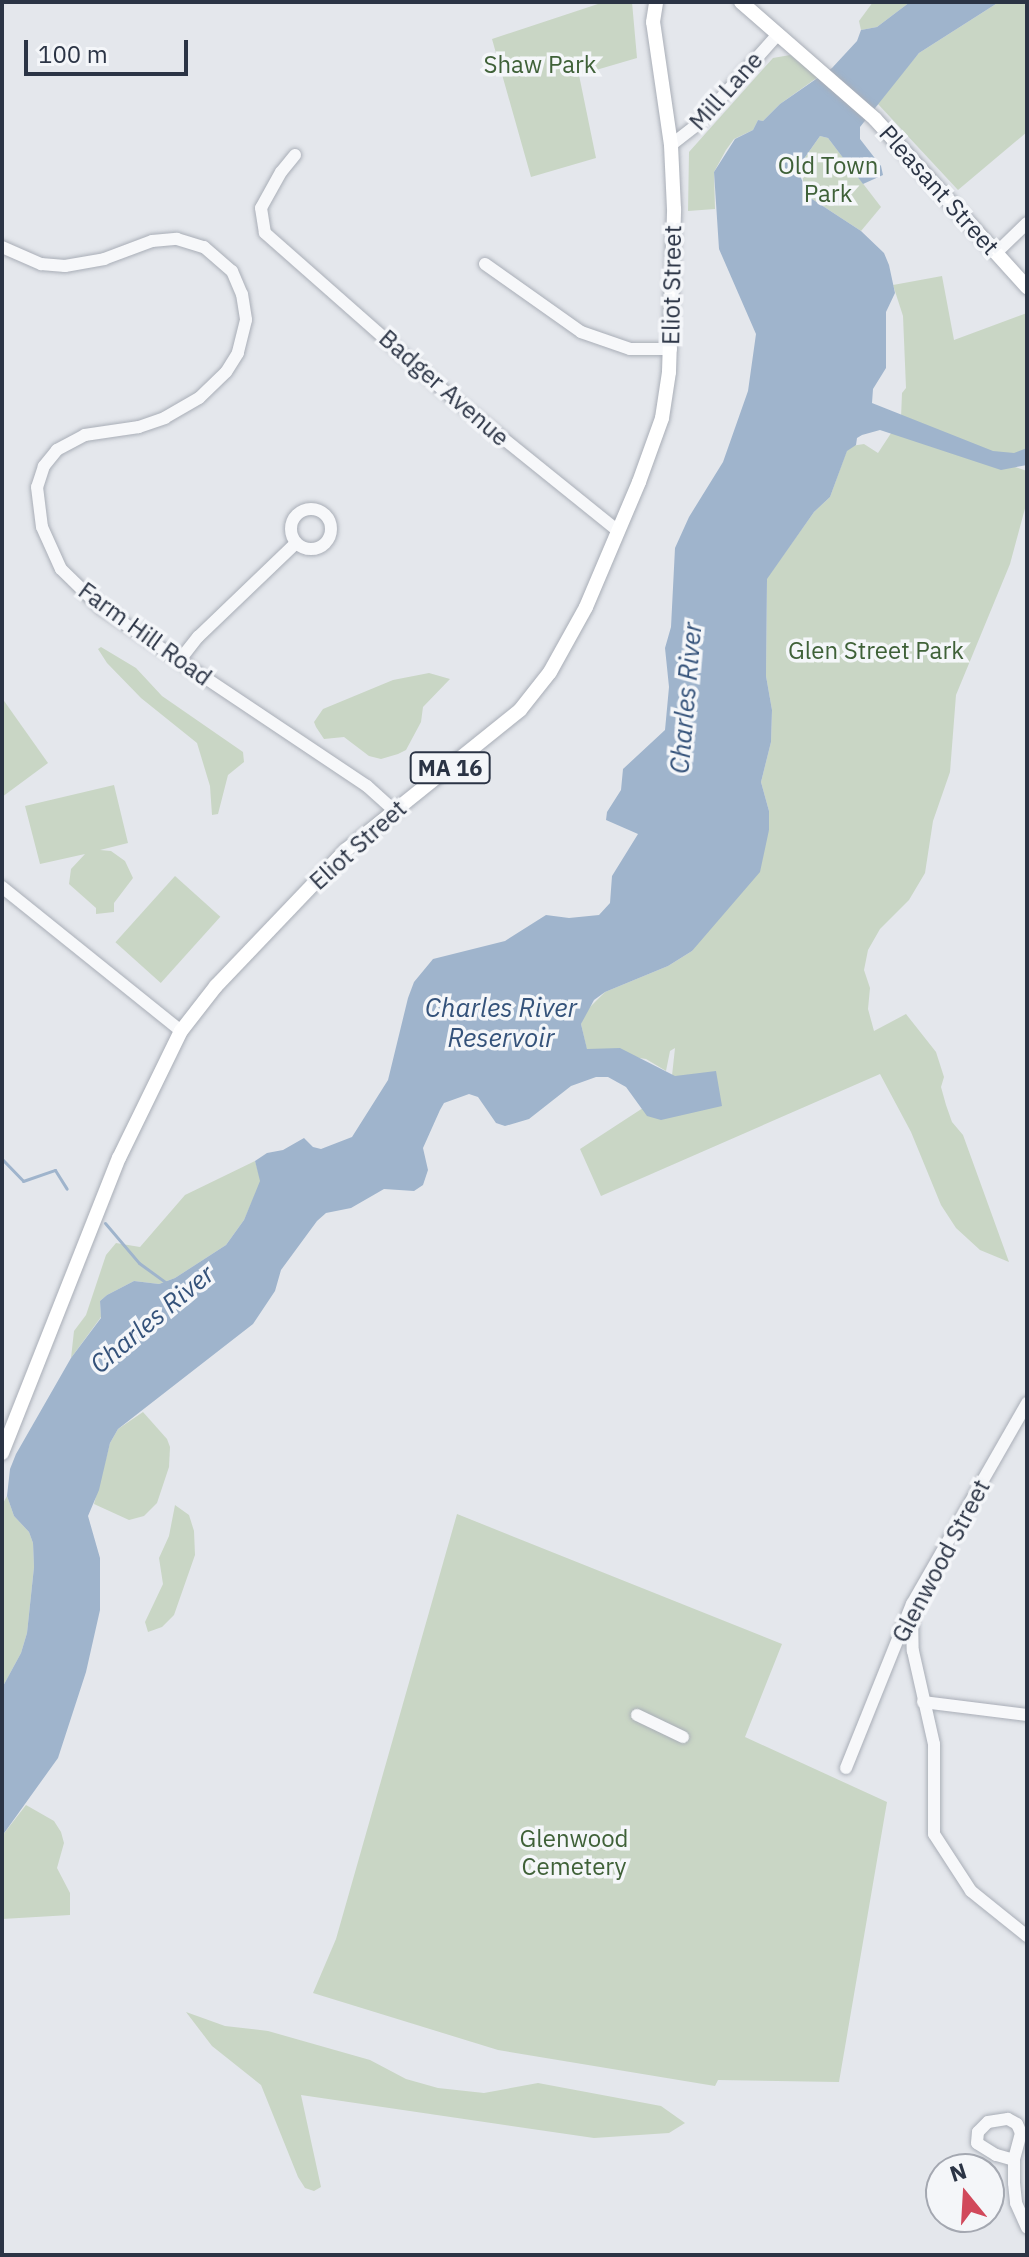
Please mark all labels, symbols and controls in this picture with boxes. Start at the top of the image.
scale bar [28,24,192,74]
text: 100 m [38,38,108,70]
street label: Mill Lane [683,46,769,136]
park label: Shaw Park [484,51,596,79]
street label: Pleasant Street [873,119,1005,261]
park label: Old Town Park [778,152,878,208]
street label: Eliot Street [657,225,687,345]
street label: Badger Avenue [373,324,515,452]
street label: Farm Hill Road [73,576,217,692]
water label: Charles River [664,621,708,775]
park label: Glen Street Park [788,637,964,665]
road number: MA 16 [408,750,492,786]
street label: Eliot Street [304,794,412,896]
water label: Charles River Reservoir [425,992,577,1054]
water label: Charles River [84,1258,220,1380]
street label: Glenwood Street [886,1475,996,1647]
park label: Glenwood Cemetery [519,1825,629,1881]
north arrow [925,2153,1005,2233]
text: N [946,2155,970,2188]

